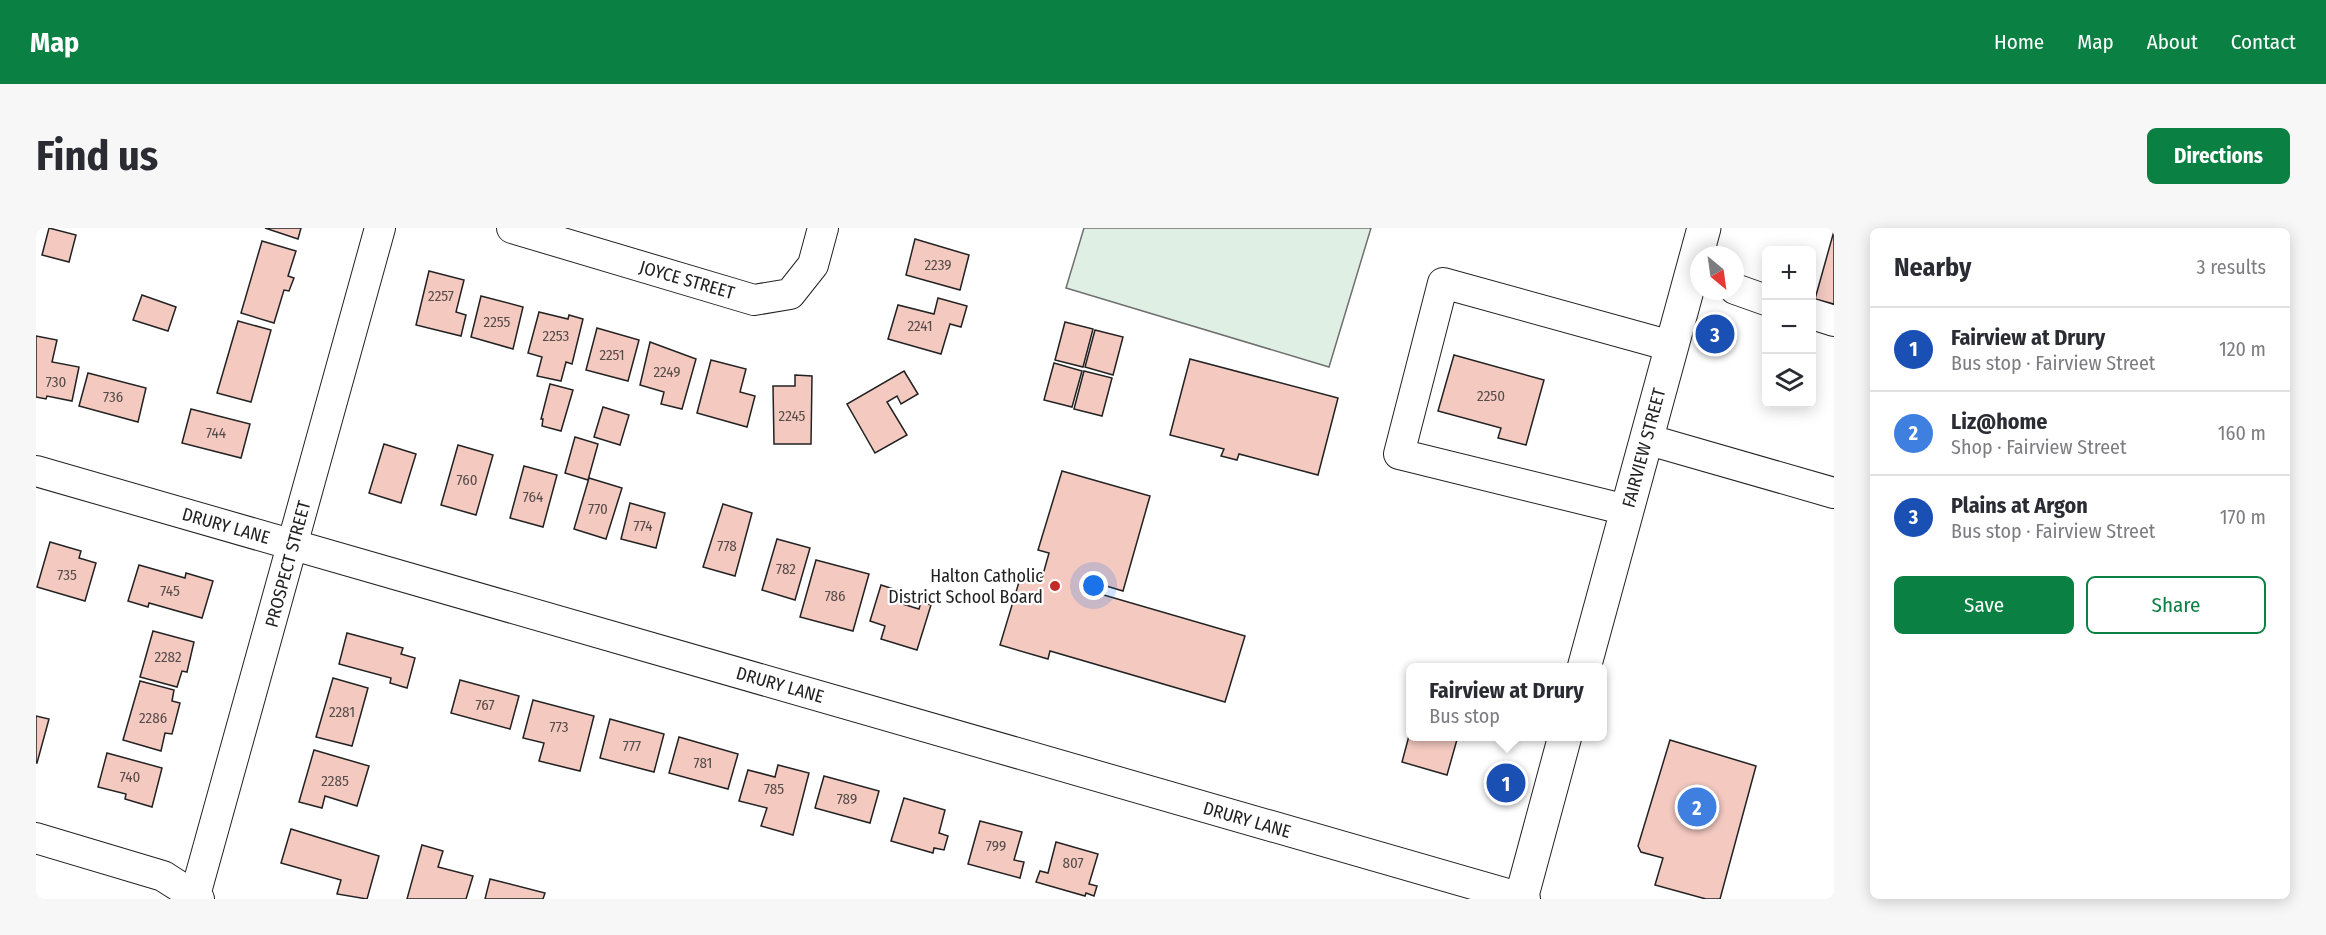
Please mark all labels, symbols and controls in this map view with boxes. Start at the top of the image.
text: Map [30,26,79,59]
text: Home [1994,29,2044,55]
text: Map [2077,29,2114,55]
text: About [2147,29,2198,55]
text: Contact [2231,29,2296,55]
button: Directions [2147,128,2290,184]
text: Find us [36,131,158,181]
north arrow [1690,246,1744,300]
map controls [1762,246,1816,408]
button: + [1762,246,1816,300]
text: Nearby [1894,252,1971,283]
text: 3 results [2197,255,2266,279]
street label: JOYCE STREET [637,256,738,304]
house number: 2239 [924,256,952,274]
house number: 2257 [428,287,454,305]
button: − [1762,300,1816,354]
pin: 3 [1696,312,1734,356]
house number: 2255 [484,313,511,331]
house number: 2241 [907,317,933,335]
text: Fairview at Drury [1951,324,2105,351]
house number: 2253 [543,327,570,345]
text: 1 [1909,337,1918,361]
text: 120 m [2219,337,2266,361]
house number: 2251 [599,346,625,364]
text: Bus stop · Fairview Street [1951,351,2155,375]
button: layers [1762,354,1816,408]
house number: 2249 [653,363,681,381]
house number: 730 [46,373,66,391]
street label: FAIRVIEW STREET [1617,385,1671,510]
house number: 2250 [1477,387,1505,405]
house number: 736 [103,388,123,406]
house number: 2245 [779,407,806,425]
text: Liz@home [1951,408,2047,435]
text: 2 [1909,421,1918,445]
text: 160 m [2218,421,2266,445]
house number: 744 [206,424,226,442]
text: Shop · Fairview Street [1951,435,2126,459]
house number: 760 [457,471,478,489]
house number: 764 [523,488,543,506]
text: Plains at Argon [1951,492,2088,519]
street label: PROSPECT STREET [261,498,316,630]
house number: 770 [588,500,608,518]
street label: DRURY LANE [180,503,272,549]
text: 3 [1909,505,1918,529]
text: 170 m [2220,505,2266,529]
house number: 774 [634,517,652,535]
text: Bus stop · Fairview Street [1951,519,2155,543]
house number: 778 [717,537,737,555]
house number: 782 [776,560,796,578]
place label: Halton Catholic District School Board [888,565,1043,608]
house number: 735 [57,566,77,584]
your location [1079,571,1108,600]
button: Save [1894,576,2074,634]
button: Share [2086,576,2266,634]
marker: Halton Catholic District School Board [1048,579,1062,593]
house number: 745 [160,582,180,600]
house number: 786 [825,587,845,605]
house number: 2282 [154,648,182,666]
street label: DRURY LANE [734,662,826,708]
popup [1406,663,1607,741]
text: Fairview at Drury [1429,677,1584,704]
house number: 767 [476,696,494,714]
house number: 2281 [329,703,355,721]
text: Bus stop [1429,704,1500,728]
house number: 2286 [139,709,167,727]
house number: 773 [550,718,569,736]
house number: 777 [623,737,641,755]
house number: 781 [694,754,712,772]
pin: 1 [1486,760,1526,806]
house number: 740 [120,768,140,786]
house number: 2285 [321,772,349,790]
house number: 785 [764,780,784,798]
pin: 2 [1678,784,1716,830]
house number: 789 [837,790,857,808]
street label: DRURY LANE [1201,797,1293,843]
house number: 799 [986,837,1006,855]
house number: 807 [1062,854,1084,872]

